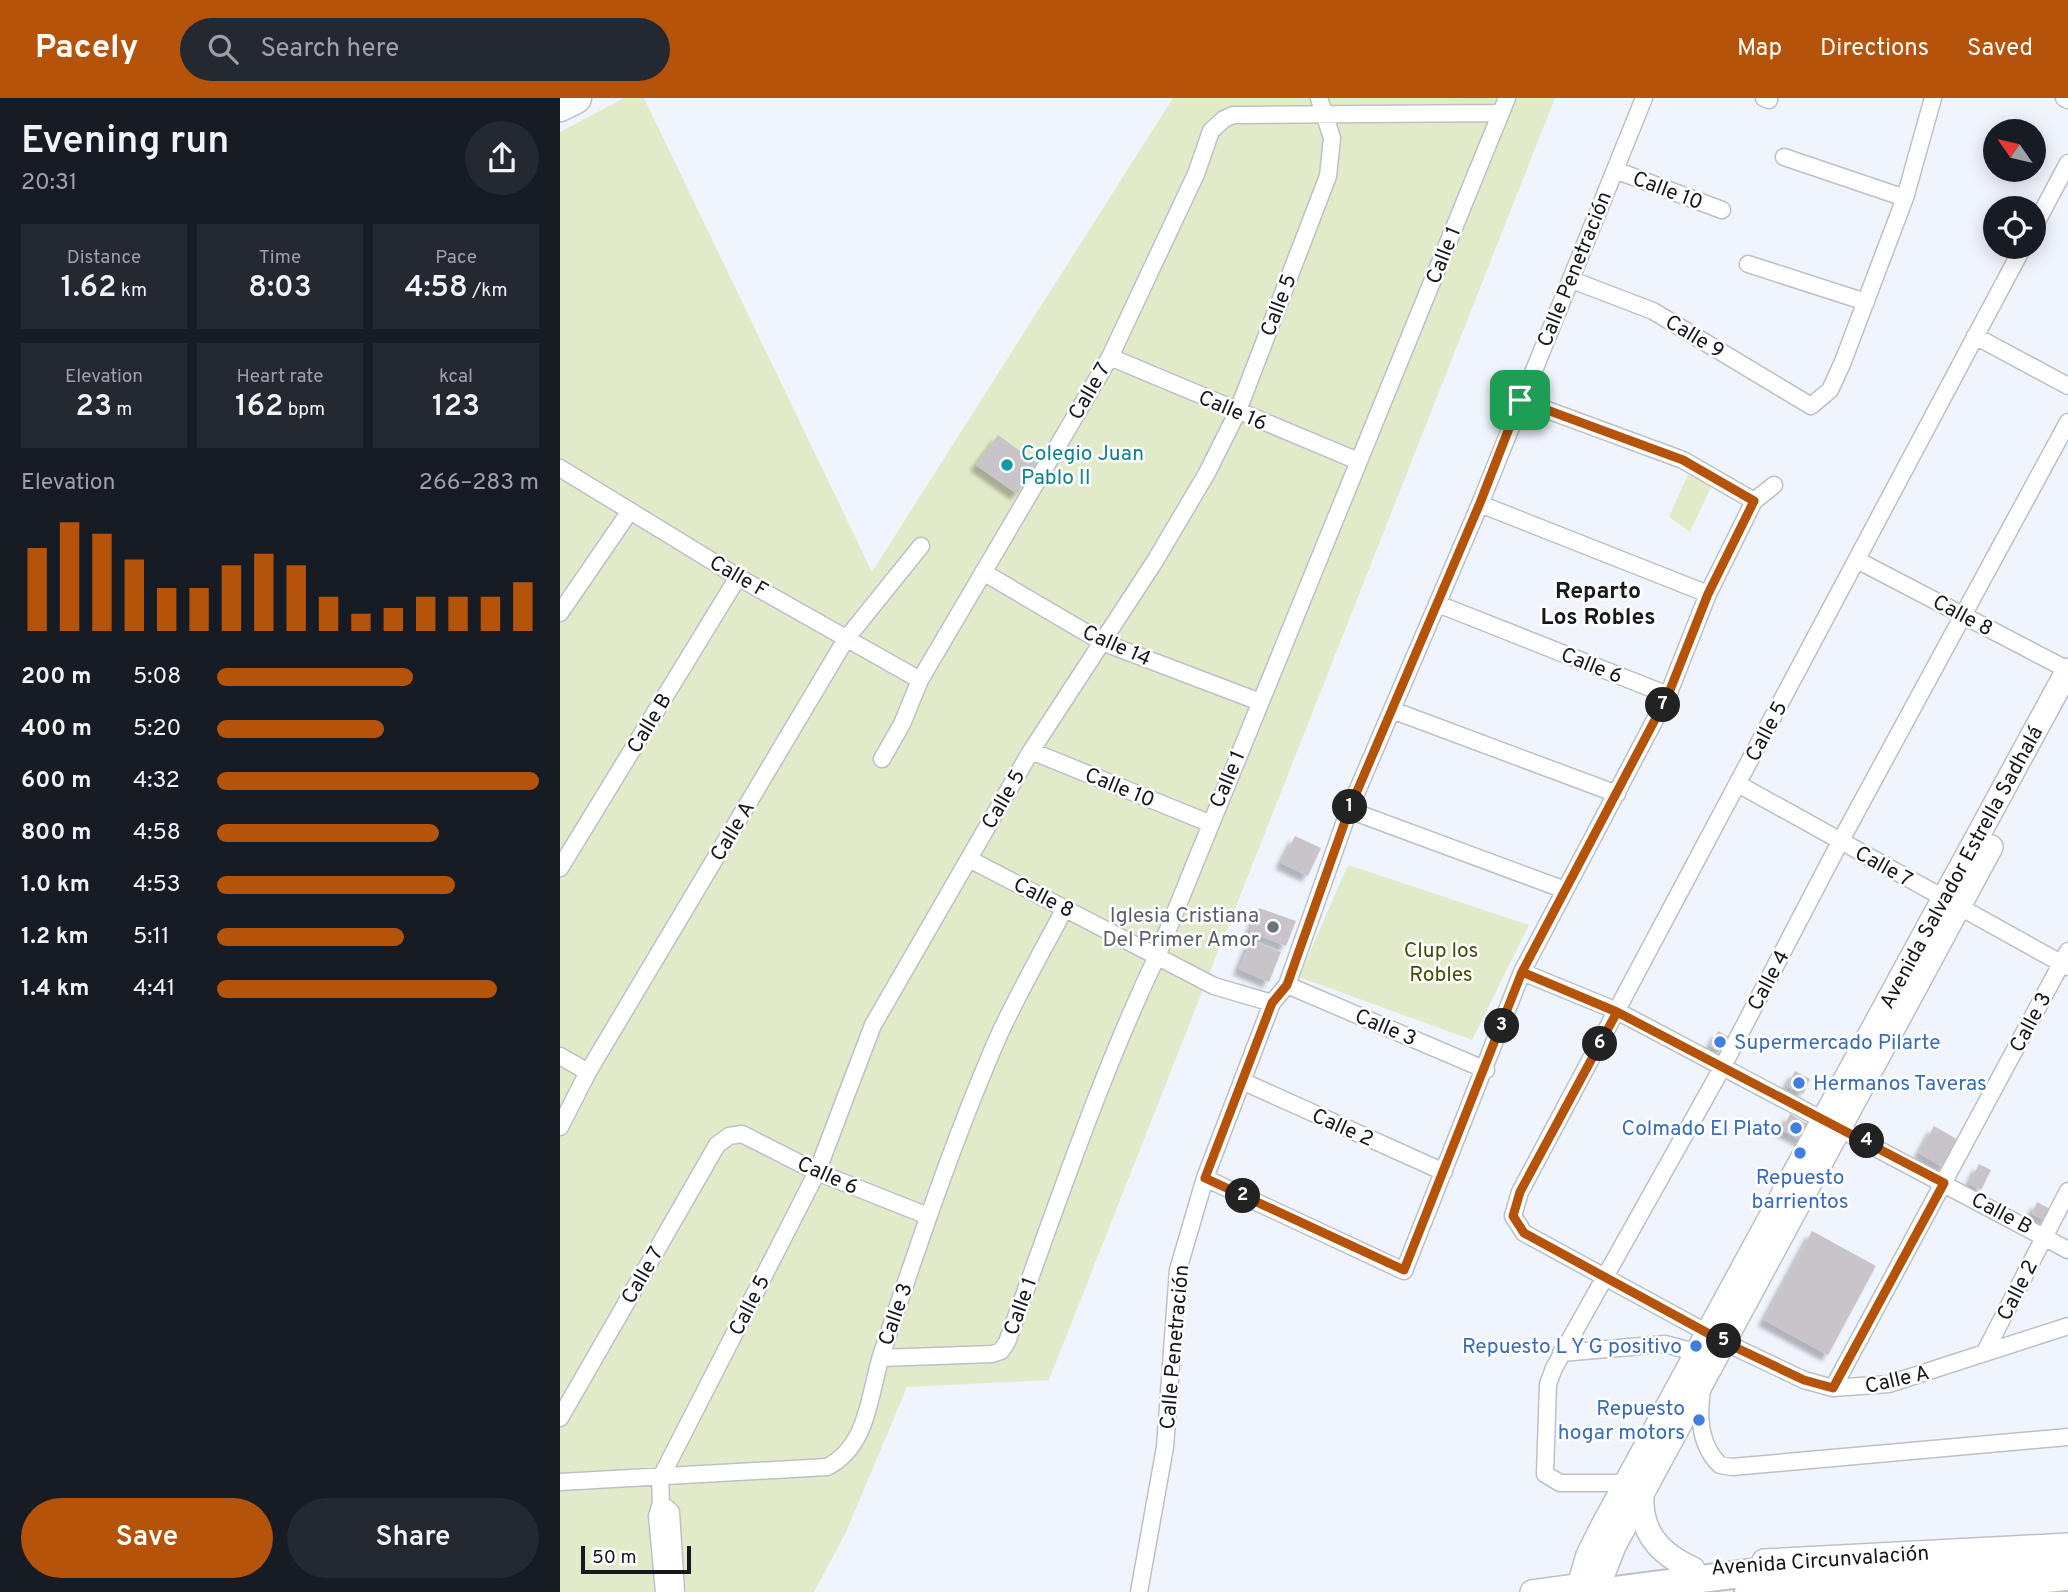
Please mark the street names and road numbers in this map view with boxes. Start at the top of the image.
street label: Calle 10 [1628,166,1706,217]
street label: Calle Penetración [1532,188,1619,351]
street label: Calle 1 [1421,223,1468,288]
street label: Calle 5 [1255,270,1304,341]
street label: Calle 9 [1660,309,1729,365]
street label: Calle 7 [1063,358,1118,425]
street label: Calle 16 [1194,385,1271,438]
street label: Calle F [704,550,773,605]
street label: Calle 8 [1927,589,1997,643]
street label: Calle 14 [1078,619,1155,673]
street label: Calle 6 [1557,642,1626,691]
street label: Calle B [622,689,679,759]
street label: Calle 5 [1740,697,1794,767]
street label: Avenida Salvador Estrella Sadhalá [1874,722,2050,1014]
street label: Calle 1 [1204,747,1252,812]
street label: Calle 10 [1080,762,1158,815]
street label: Calle 5 [976,765,1032,835]
street label: Calle A [705,797,762,867]
street label: Calle 7 [1850,840,1917,894]
street label: Calle 8 [1008,872,1078,925]
street label: Calle 4 [1742,946,1796,1016]
street label: Calle 3 [2004,988,2058,1058]
street label: Calle 3 [1350,1003,1420,1053]
street label: Calle 2 [1307,1103,1377,1154]
street label: Calle 6 [792,1151,862,1202]
street label: Calle B [1966,1187,2037,1242]
street label: Calle 7 [616,1242,671,1309]
street label: Calle 2 [1992,1256,2045,1326]
street label: Calle Penetración [1155,1264,1196,1431]
street label: Calle 5 [724,1271,777,1341]
street label: Calle 1 [999,1274,1044,1339]
street label: Calle 3 [873,1280,920,1349]
street label: Calle A [1862,1360,1932,1401]
street label: Avenida Circunvalación [1710,1540,1930,1583]

